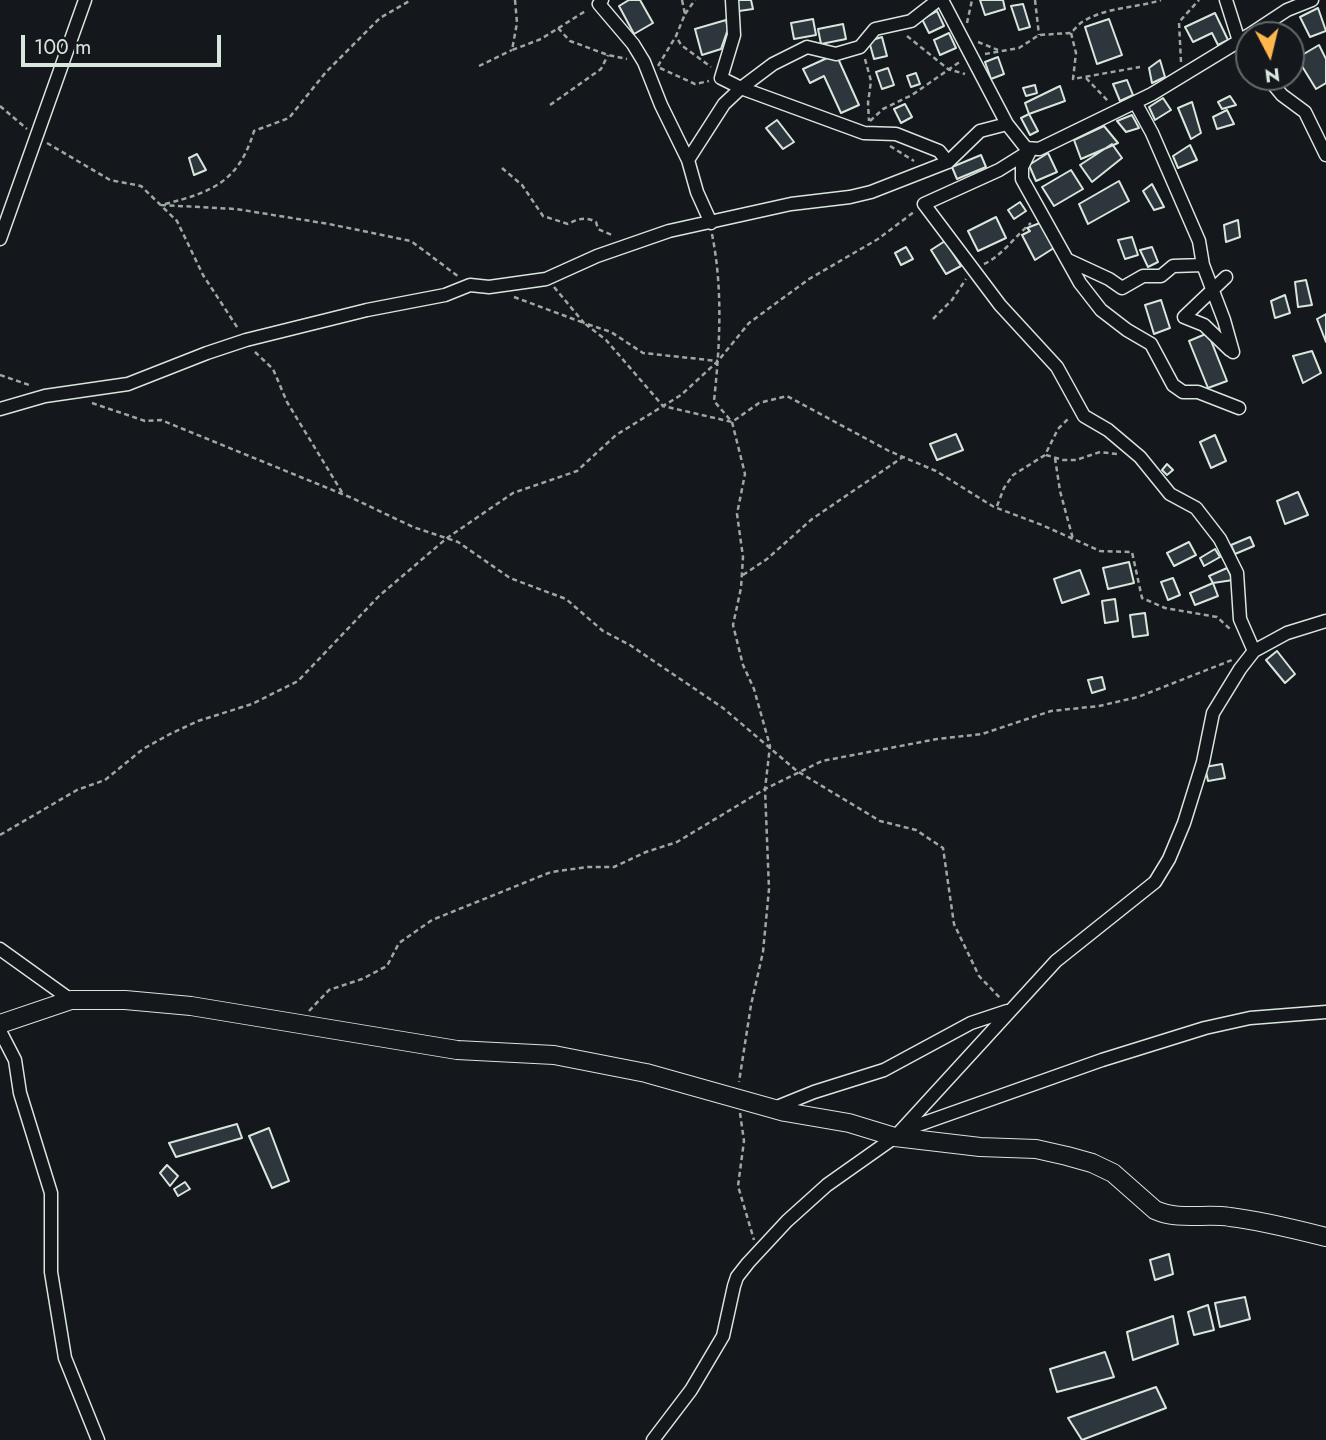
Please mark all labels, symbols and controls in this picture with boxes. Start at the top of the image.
scale bar [24,21,224,65]
north arrow [1235,21,1305,91]
text: 100 m [34,32,91,62]
text: N [1263,61,1282,90]

